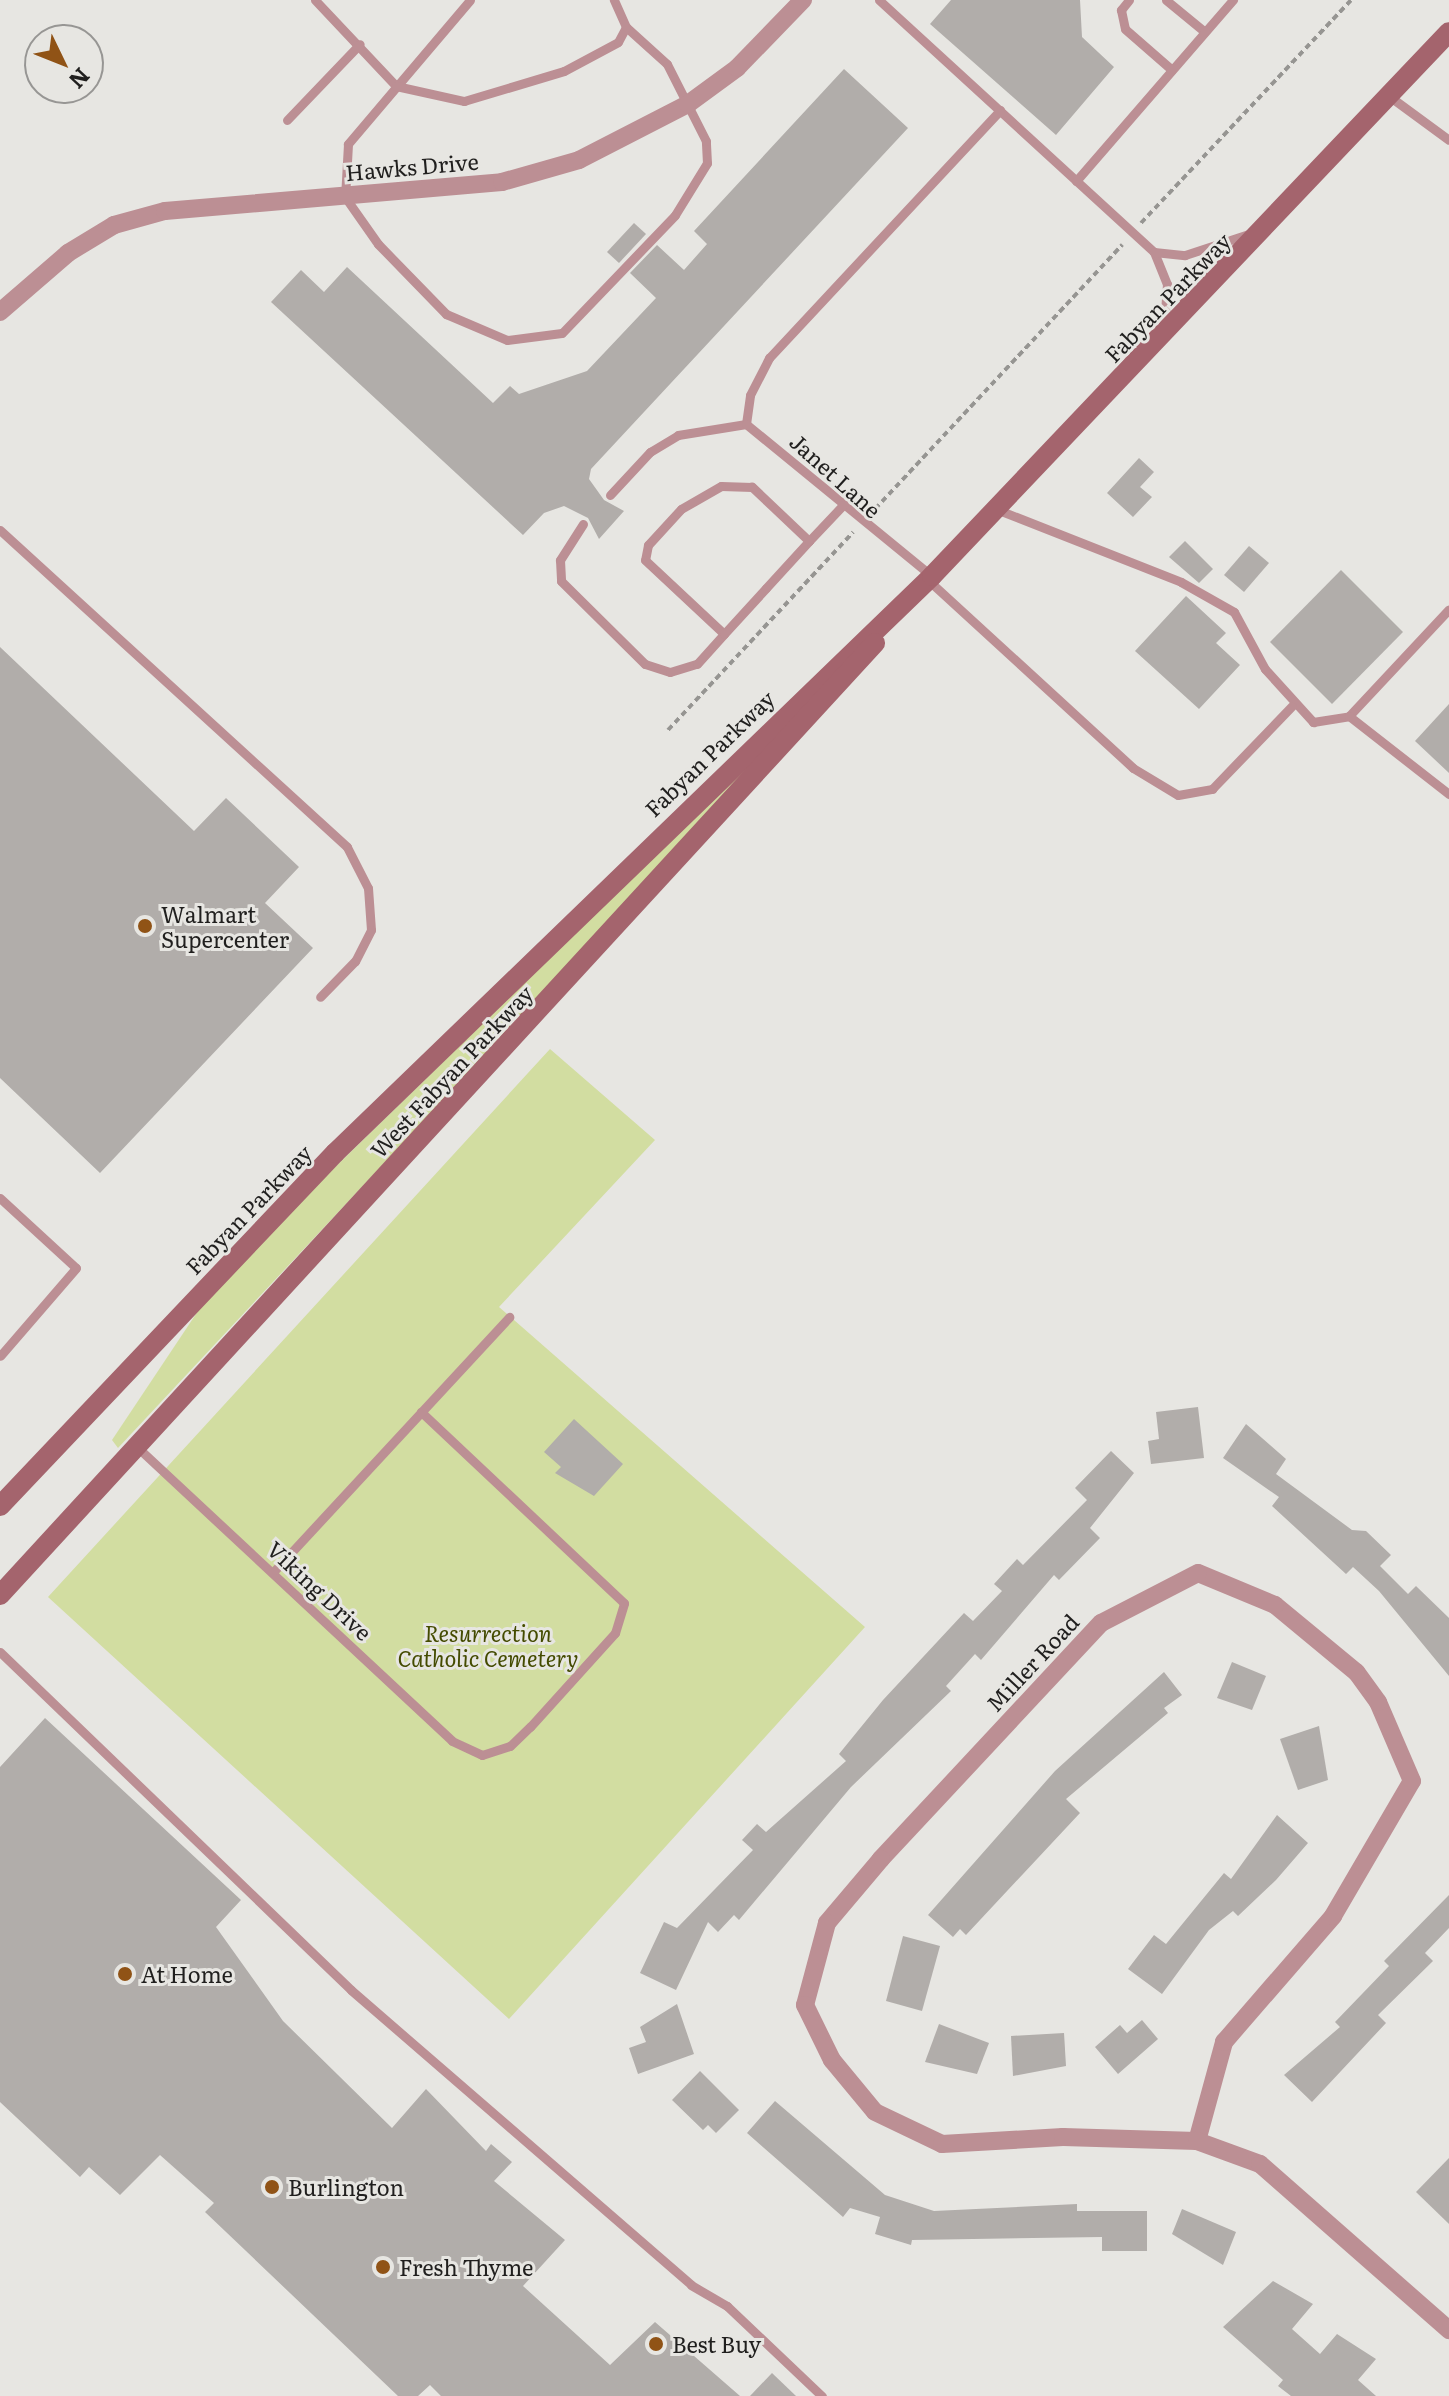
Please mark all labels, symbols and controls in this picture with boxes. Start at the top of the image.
north arrow [24,24,104,104]
text: N [62,61,99,97]
street label: Hawks Drive [344,147,480,185]
street label: Fabyan Parkway [1099,227,1235,367]
street label: Janet Lane [785,427,887,523]
street label: Fabyan Parkway [639,685,779,821]
place label: Walmart Supercenter [161,900,289,952]
marker: Walmart Supercenter [136,917,154,935]
street label: West Fabyan Parkway [364,979,538,1163]
street label: Fabyan Parkway [180,1139,316,1279]
street label: Viking Drive [262,1535,378,1645]
street label: Miller Road [980,1608,1084,1716]
park label: Resurrection Catholic Cemetery [398,1619,578,1670]
place label: At Home [141,1961,233,1987]
marker: At Home [116,1965,134,1983]
place label: Burlington [288,2174,404,2200]
marker: Burlington [263,2178,281,2196]
place label: Fresh Thyme [399,2254,534,2280]
marker: Fresh Thyme [374,2258,392,2276]
place label: Best Buy [672,2331,761,2357]
marker: Best Buy [647,2335,665,2353]

